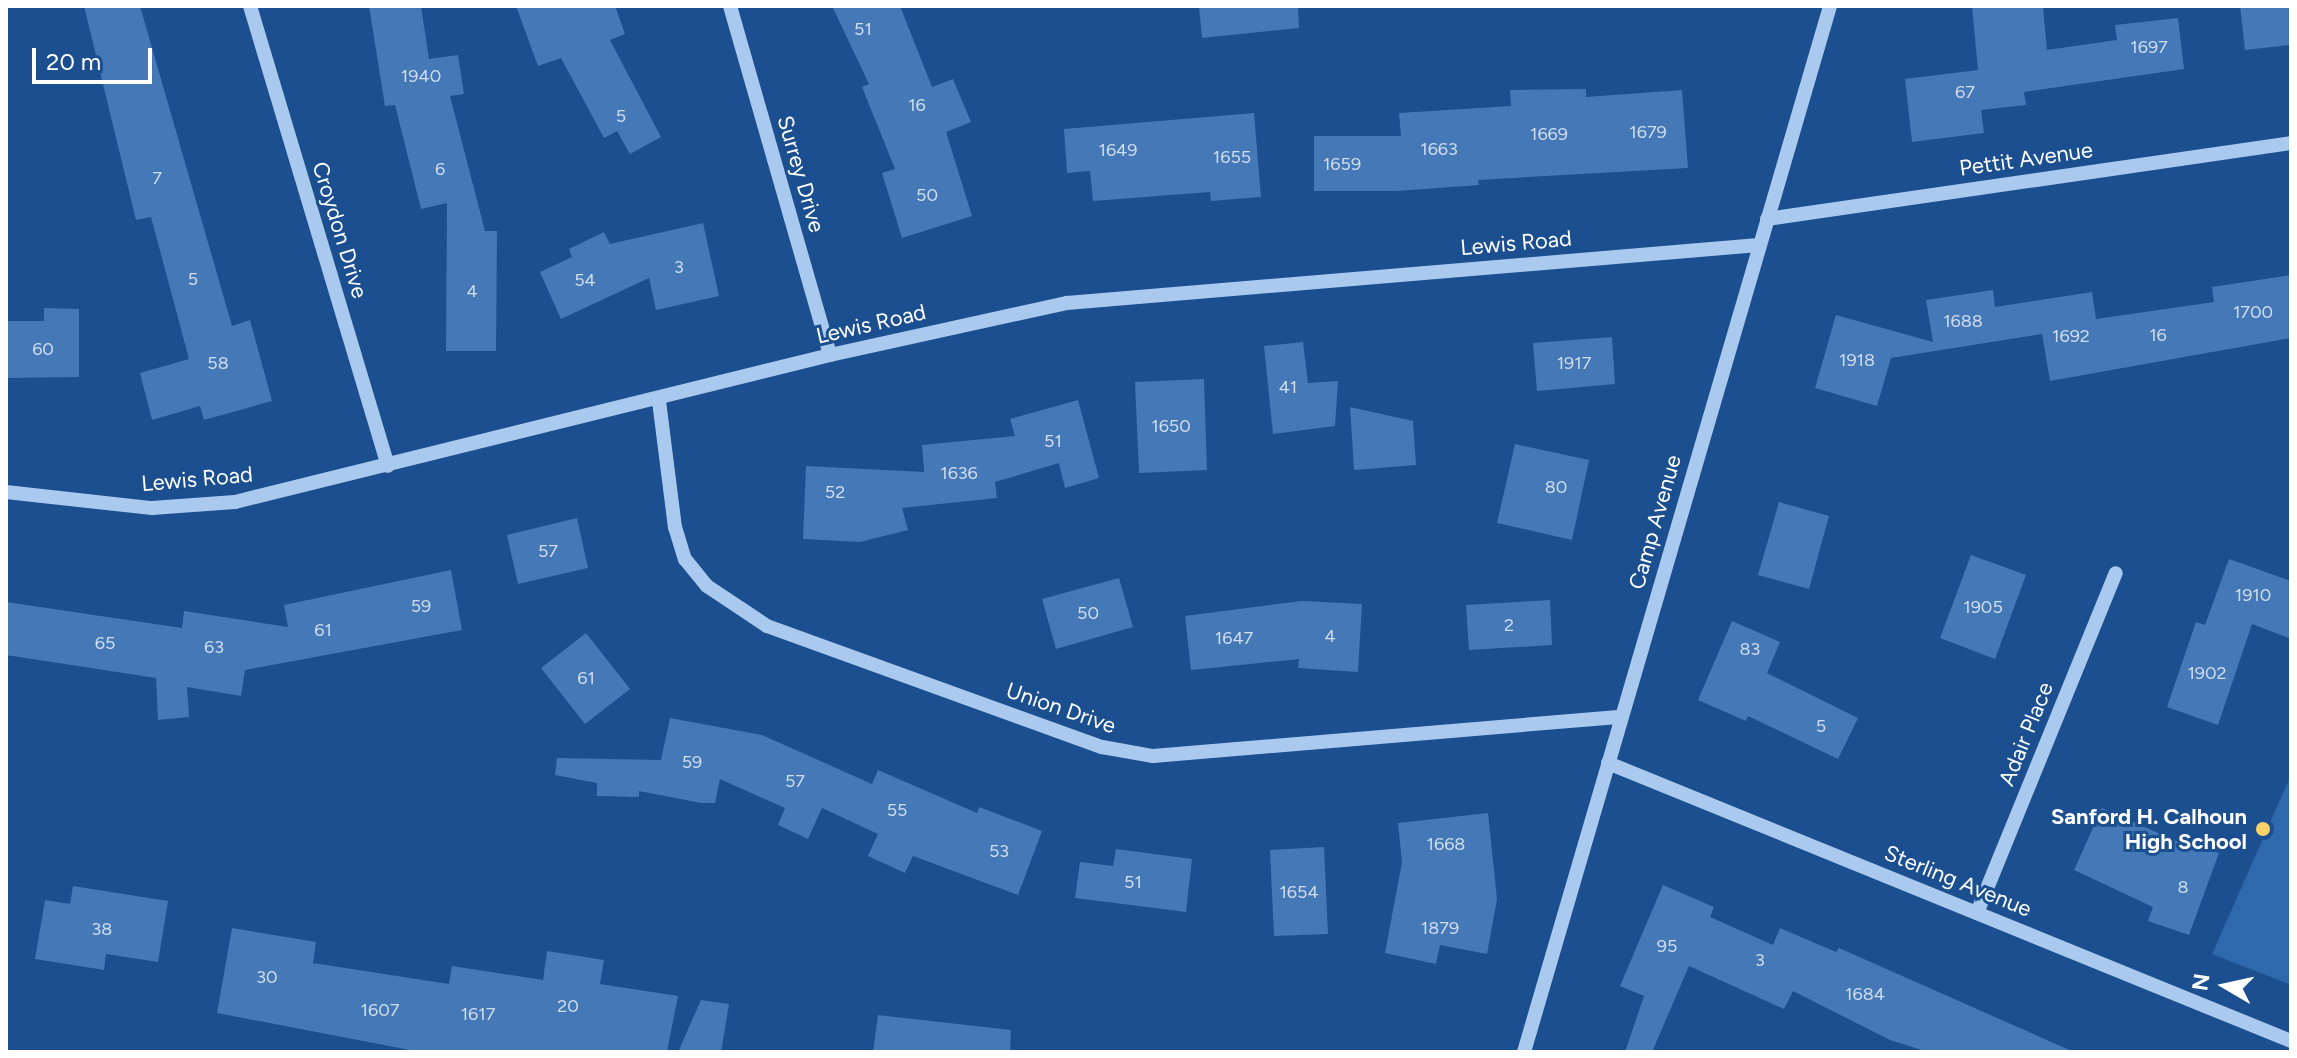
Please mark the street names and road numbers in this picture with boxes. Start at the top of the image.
street label: Surrey Drive [772,113,830,235]
street label: Pettit Avenue [1958,137,2094,181]
street label: Croydon Drive [307,159,373,301]
street label: Lewis Road [1459,225,1573,261]
street label: Lewis Road [814,299,928,349]
street label: Camp Avenue [1623,452,1687,592]
street label: Lewis Road [140,461,254,497]
street label: Union Drive [1003,677,1119,739]
street label: Adair Place [1993,678,2059,790]
street label: Sterling Avenue [1881,840,2035,922]

